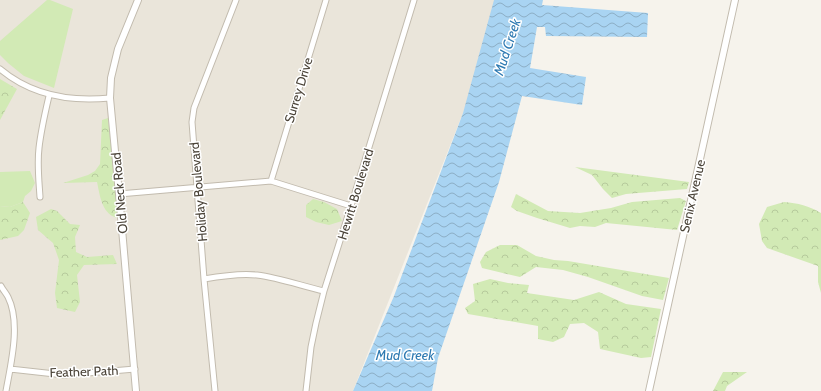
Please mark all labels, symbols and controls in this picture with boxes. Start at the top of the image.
water label: Mud Creek [489,16,525,78]
street label: Surrey Drive [280,55,316,125]
street label: Holiday Boulevard [186,142,210,242]
street label: Hewitt Boulevard [334,146,376,242]
street label: Old Neck Road [107,152,131,234]
street label: Senix Avenue [676,158,708,234]
water label: Mud Creek [375,346,435,364]
street label: Feather Path [49,362,119,380]

